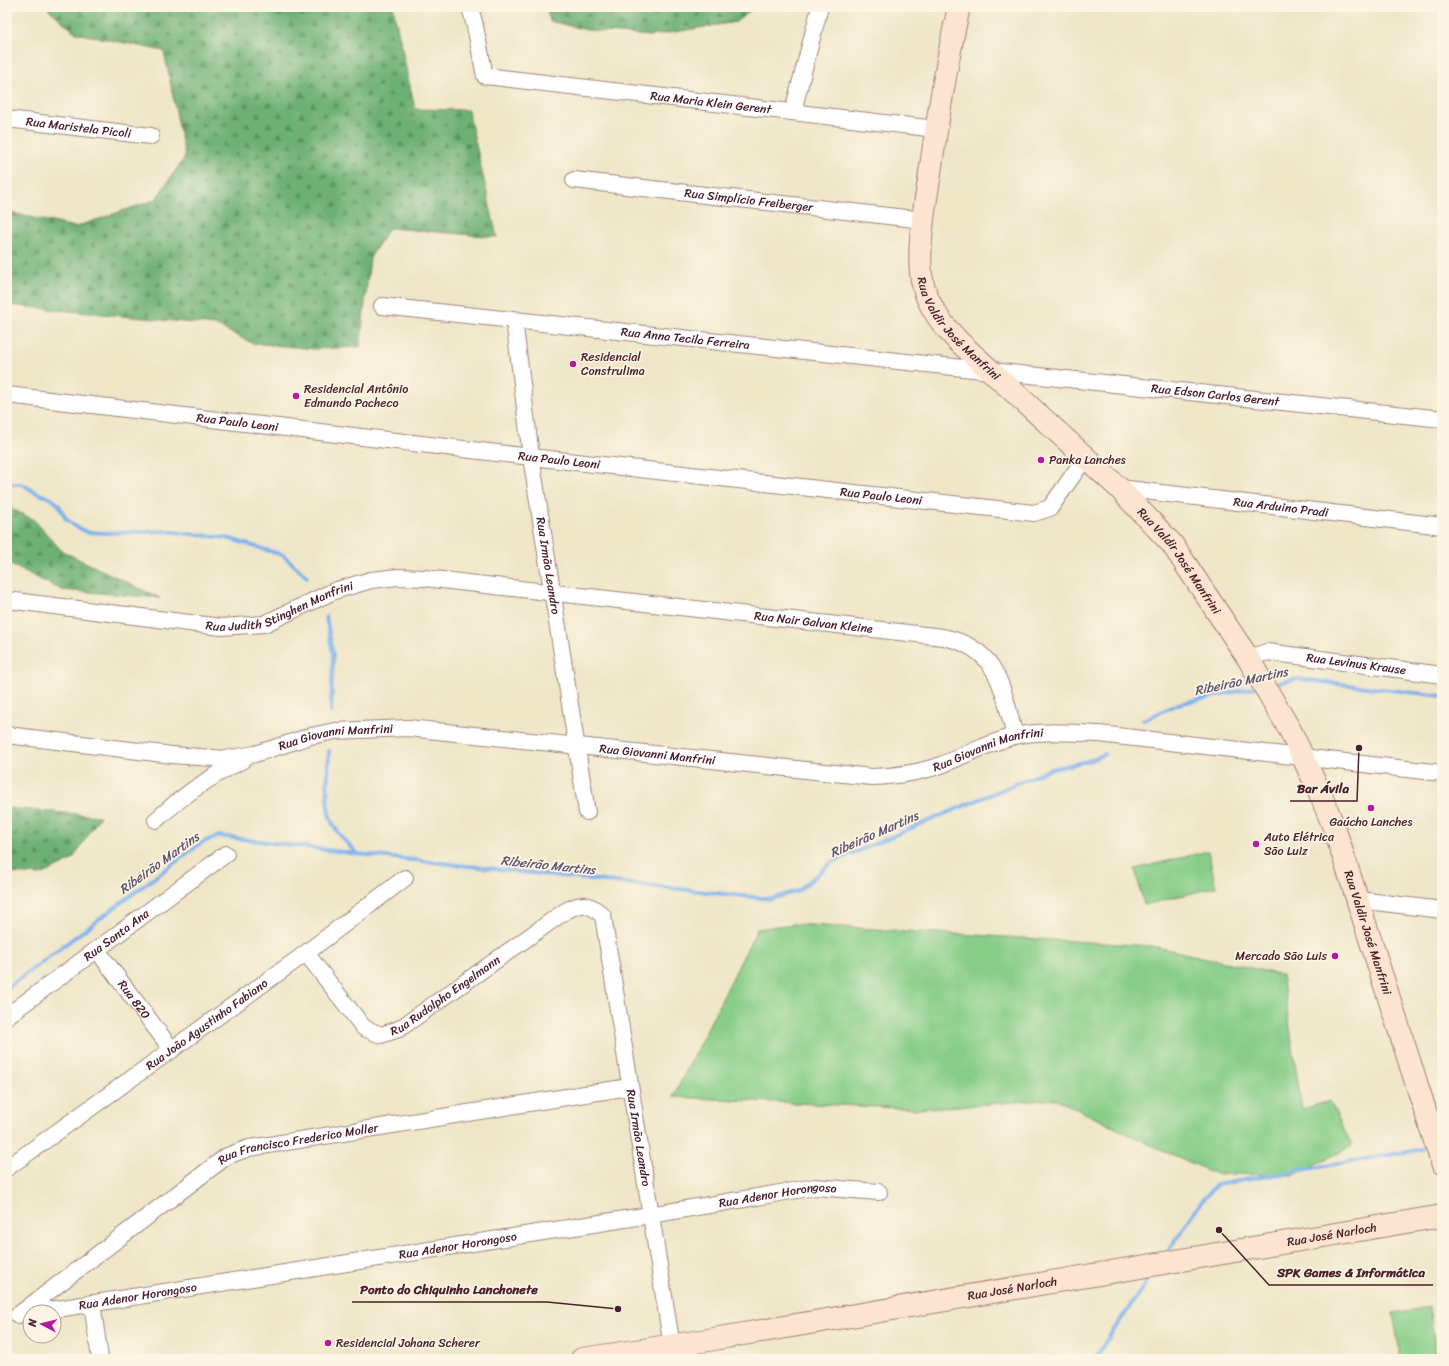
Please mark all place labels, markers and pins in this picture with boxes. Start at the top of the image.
place label: Residencial Construlima [581,346,645,382]
marker: Residencial Construlima [568,359,578,369]
place label: Residencial Antônio Edmundo Pacheco [304,378,408,414]
marker: Residencial Antônio Edmundo Pacheco [291,391,301,401]
place label: Panka Lanches [1049,449,1126,471]
marker: Panka Lanches [1036,455,1046,465]
callout: Bar Ávila [1290,776,1357,801]
marker: Gaúcho Lanches [1366,803,1376,813]
place label: Gaúcho Lanches [1330,811,1413,833]
place label: Auto Elétrica São Luiz [1263,826,1335,862]
marker: Auto Elétrica São Luiz [1251,839,1261,849]
place label: Mercado São Luis [1235,945,1327,967]
marker: Mercado São Luis [1330,951,1340,961]
callout: SPK Games & Informática [1269,1260,1433,1285]
callout: Ponto do Chiquinho Lanchonete [352,1277,547,1302]
place label: Residencial Johana Scherer [336,1332,481,1354]
marker: Residencial Johana Scherer [323,1338,333,1348]

